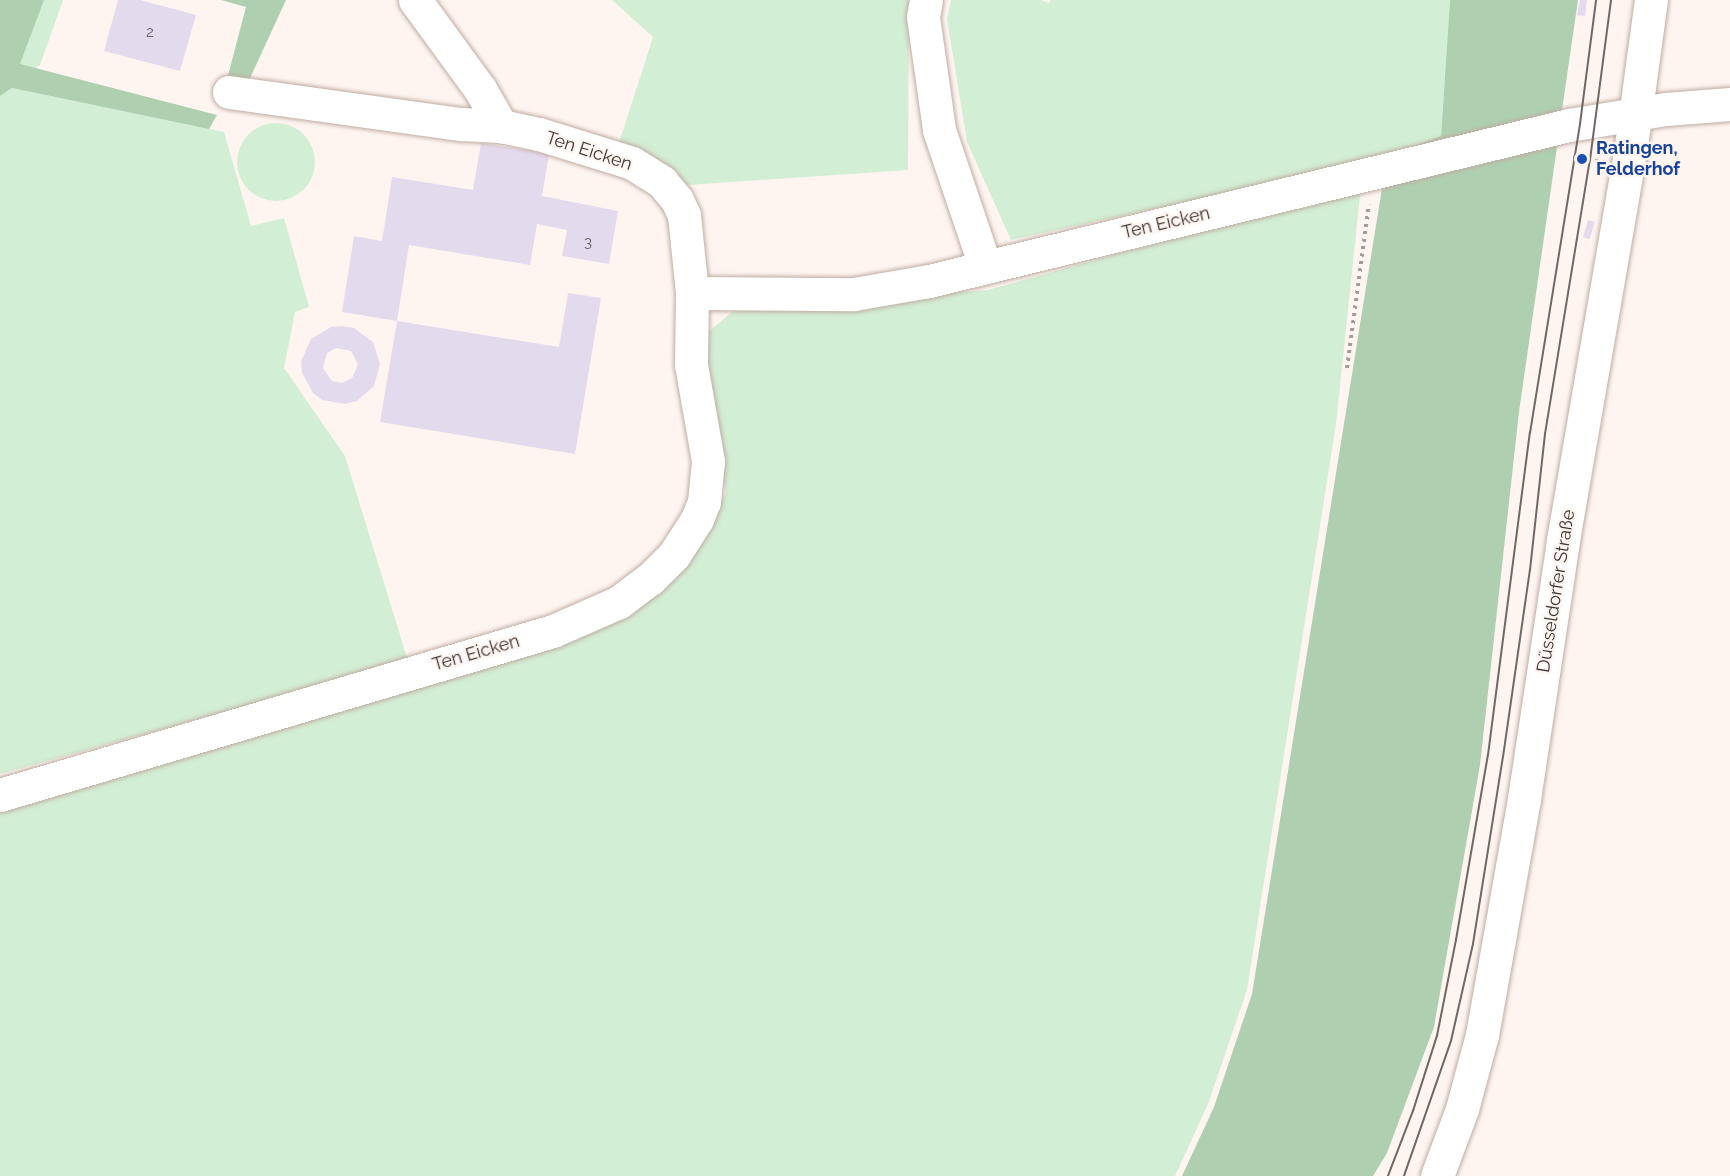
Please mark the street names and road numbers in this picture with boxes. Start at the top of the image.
street label: Ten Eicken [543,127,635,175]
street label: Ten Eicken [1120,202,1212,244]
street label: Düsseldorfer Straße [1532,508,1580,674]
street label: Ten Eicken [430,630,522,676]

